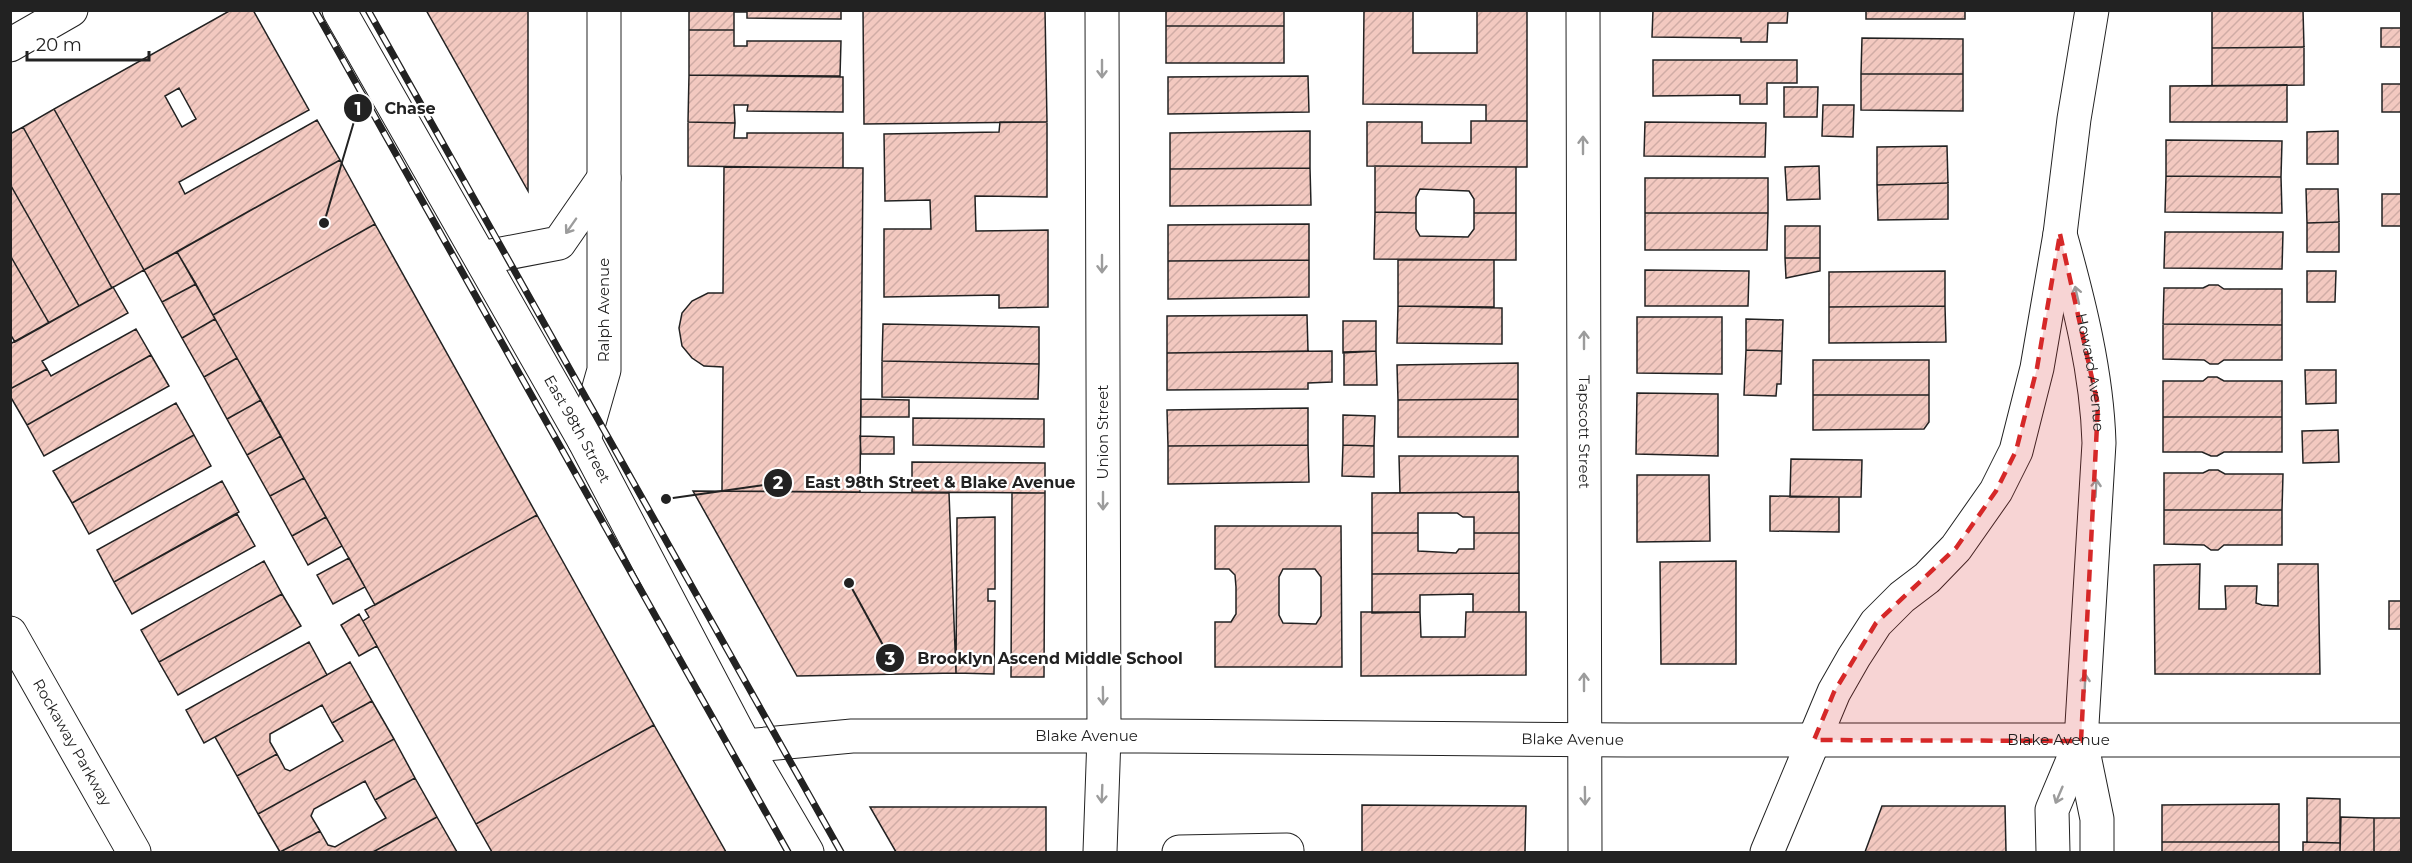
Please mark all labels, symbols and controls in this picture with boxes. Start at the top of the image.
scale bar [27,24,148,62]
text: 20 m [36,34,82,56]
one-way arrow [1096,58,1108,78]
callout: Chase [343,91,448,125]
text: 1 [354,98,362,120]
text: Chase [384,99,436,118]
one-way arrow [1577,135,1589,155]
one-way arrow [565,218,577,234]
one-way arrow [1096,253,1108,273]
street label: Ralph Avenue [594,258,613,362]
one-way arrow [2070,286,2082,305]
street label: Howard Avenue [2072,311,2109,432]
one-way arrow [1578,330,1590,350]
street label: East 98th Street [540,372,615,486]
street label: Tapscott Street [1575,375,1594,489]
street label: Union Street [1093,385,1112,479]
callout: East 98th Street & Blake Avenue [763,466,1088,500]
text: 2 [773,472,784,494]
text: East 98th Street & Blake Avenue [805,473,1075,492]
one-way arrow [2091,478,2102,498]
one-way arrow [1097,490,1109,510]
callout: Brooklyn Ascend Middle School [875,641,1194,675]
text: 3 [884,648,896,670]
text: Brooklyn Ascend Middle School [917,649,1183,668]
one-way arrow [1578,672,1590,692]
one-way arrow [2080,673,2091,693]
street label: Rockaway Parkway [29,675,116,810]
one-way arrow [1097,685,1109,705]
street label: Blake Avenue [1035,726,1138,745]
street label: Blake Avenue [1521,729,1624,749]
street label: Blake Avenue [2007,730,2110,749]
one-way arrow [1096,784,1108,804]
one-way arrow [2053,785,2064,803]
one-way arrow [1579,786,1591,806]

